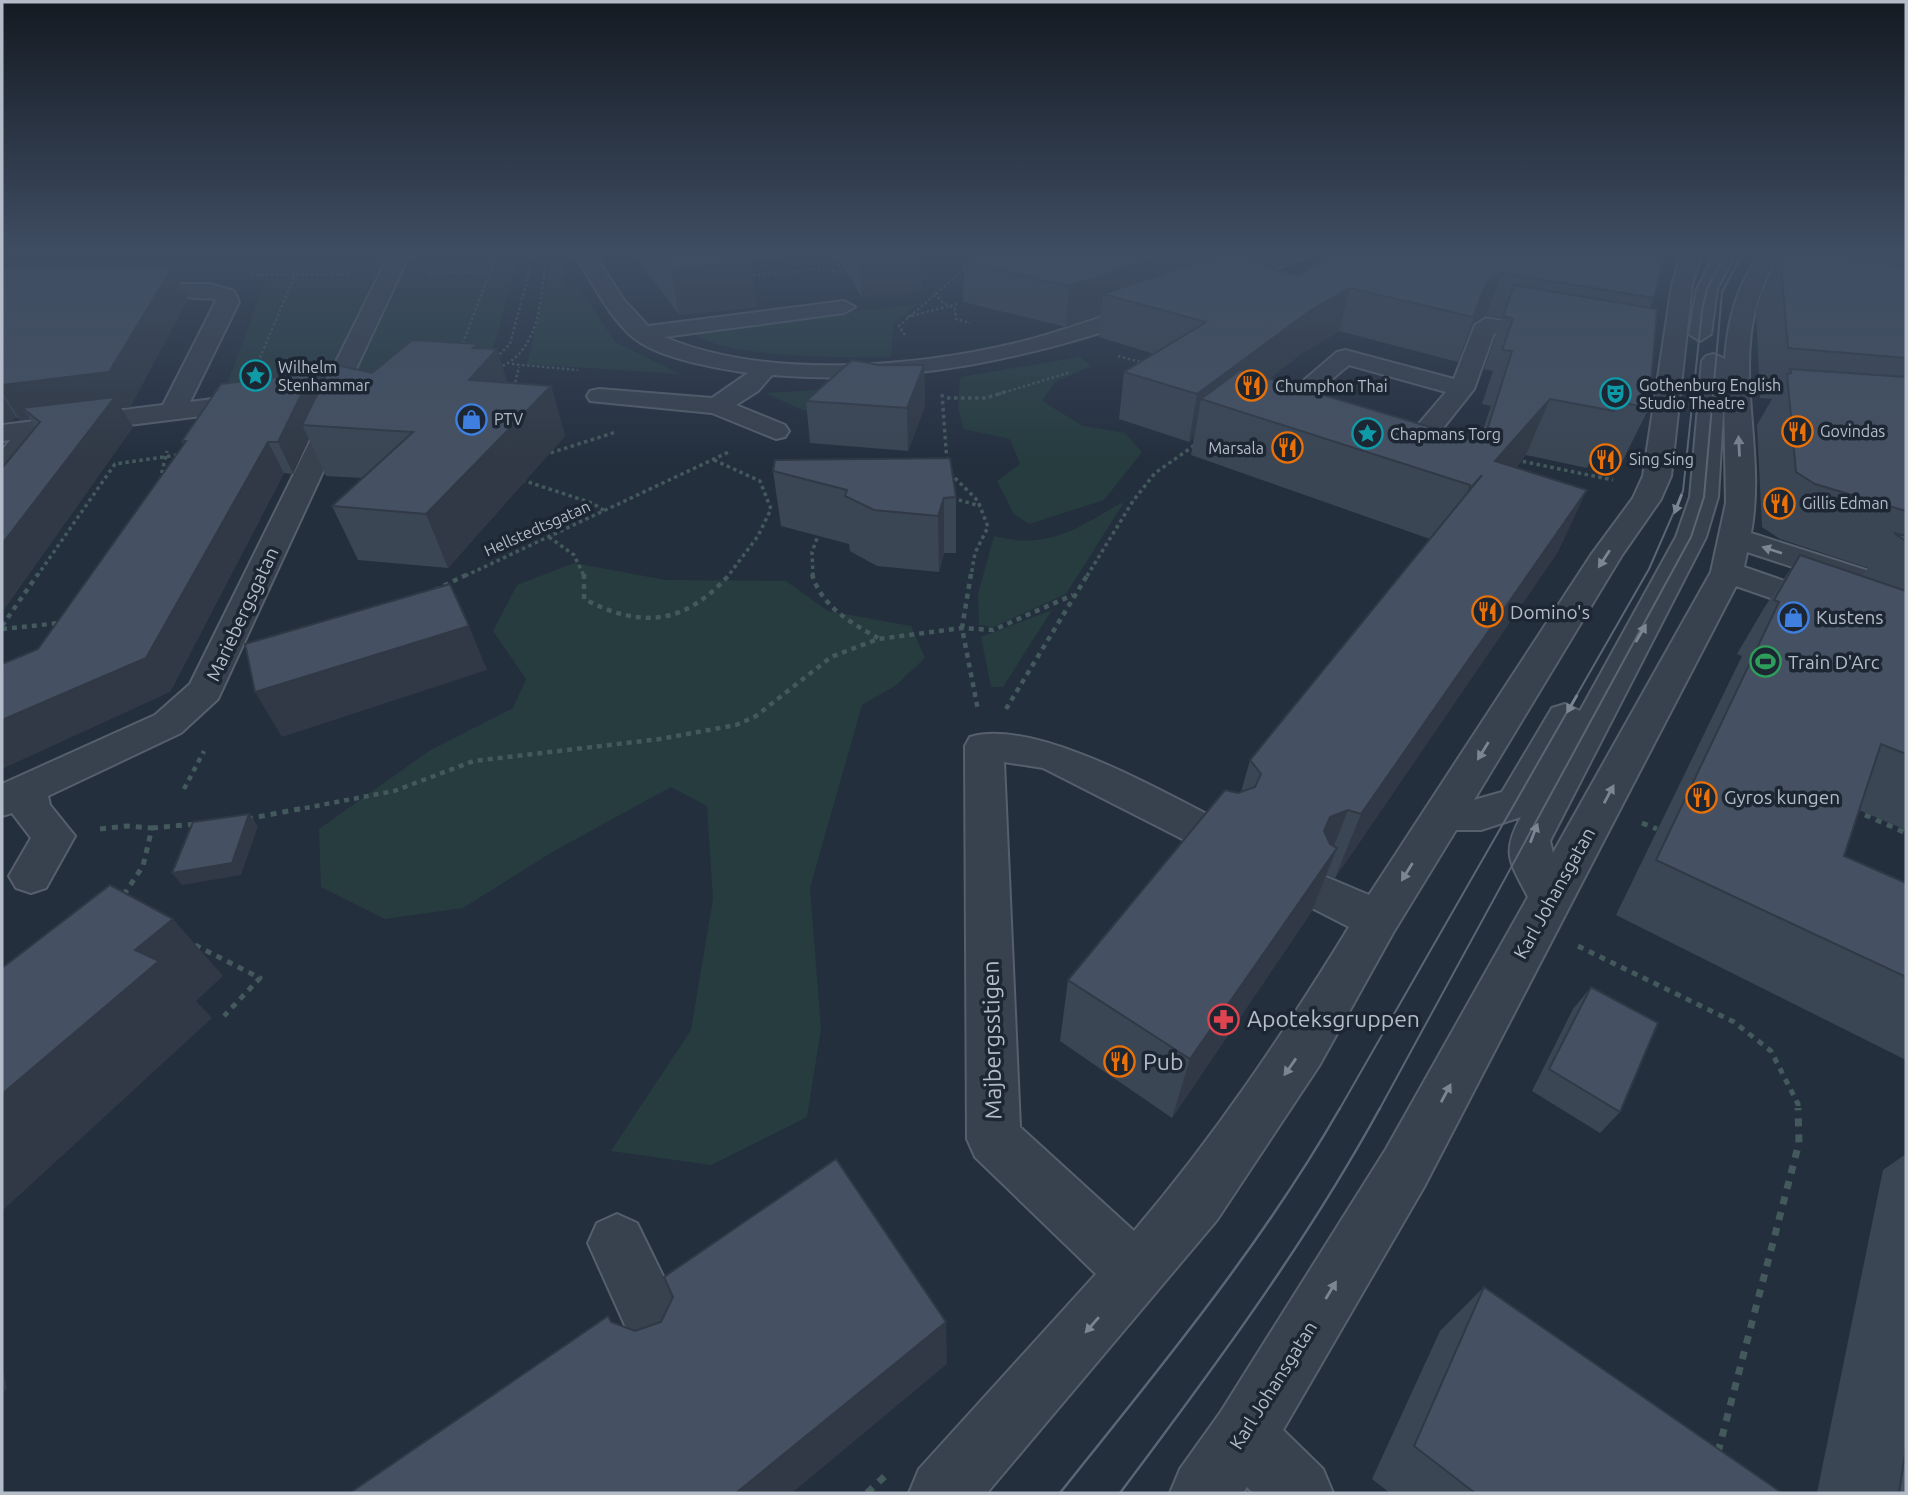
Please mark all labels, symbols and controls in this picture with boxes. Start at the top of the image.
place label: Wilhelm Stenhammar [278,358,370,394]
place icon: Wilhelm Stenhammar [238,359,272,393]
restaurant icon: Chumphon Thai [1235,369,1269,403]
place label: Gothenburg English Studio Theatre [1639,376,1781,412]
place label: Chumphon Thai [1275,377,1388,395]
theatre icon: Gothenburg English Studio Theatre [1599,377,1633,411]
shop icon: PTV [454,402,488,436]
place label: PTV [494,410,523,428]
restaurant icon: Govindas [1780,414,1814,448]
place icon: Chapmans Torg [1350,417,1384,451]
place label: Govindas [1820,422,1885,440]
place label: Chapmans Torg [1390,425,1501,443]
restaurant icon: Marsala [1270,431,1304,465]
one-way arrow [1733,435,1744,457]
place label: Marsala [1208,439,1264,457]
restaurant icon: Sing Sing [1589,442,1623,476]
place label: Sing Sing [1629,450,1694,468]
restaurant icon: Gillis Edman [1762,486,1796,520]
one-way arrow [1673,493,1684,514]
place label: Gillis Edman [1802,494,1889,512]
street label: Hellstedtsgatan [481,497,593,559]
street label: Mariebergsgatan [201,544,283,684]
one-way arrow [1761,544,1782,555]
one-way arrow [1598,549,1611,569]
restaurant icon: Domino's [1470,595,1504,629]
shop icon: Kustens [1776,600,1810,634]
place label: Domino's [1510,601,1590,623]
place label: Kustens [1816,606,1884,628]
one-way arrow [1635,623,1647,643]
sports icon: Train D'Arc [1748,645,1782,679]
place label: Train D'Arc [1788,651,1880,673]
one-way arrow [1566,695,1578,714]
one-way arrow [1476,742,1489,761]
restaurant icon: Gyros kungen [1684,780,1718,814]
one-way arrow [1602,784,1614,804]
place label: Gyros kungen [1724,786,1840,808]
one-way arrow [1529,822,1540,843]
street label: Karl Johansgatan [1509,823,1599,963]
one-way arrow [1401,862,1414,882]
street label: Majbergsstigen [978,960,1005,1120]
pharmacy icon: Apoteksgruppen [1207,1002,1241,1036]
place label: Apoteksgruppen [1247,1006,1420,1031]
restaurant icon: Pub [1103,1045,1137,1079]
place label: Pub [1143,1049,1183,1074]
one-way arrow [1283,1057,1296,1077]
one-way arrow [1439,1083,1451,1103]
one-way arrow [1325,1281,1338,1300]
one-way arrow [1084,1316,1100,1334]
street label: Karl Johansgatan [1225,1317,1321,1453]

